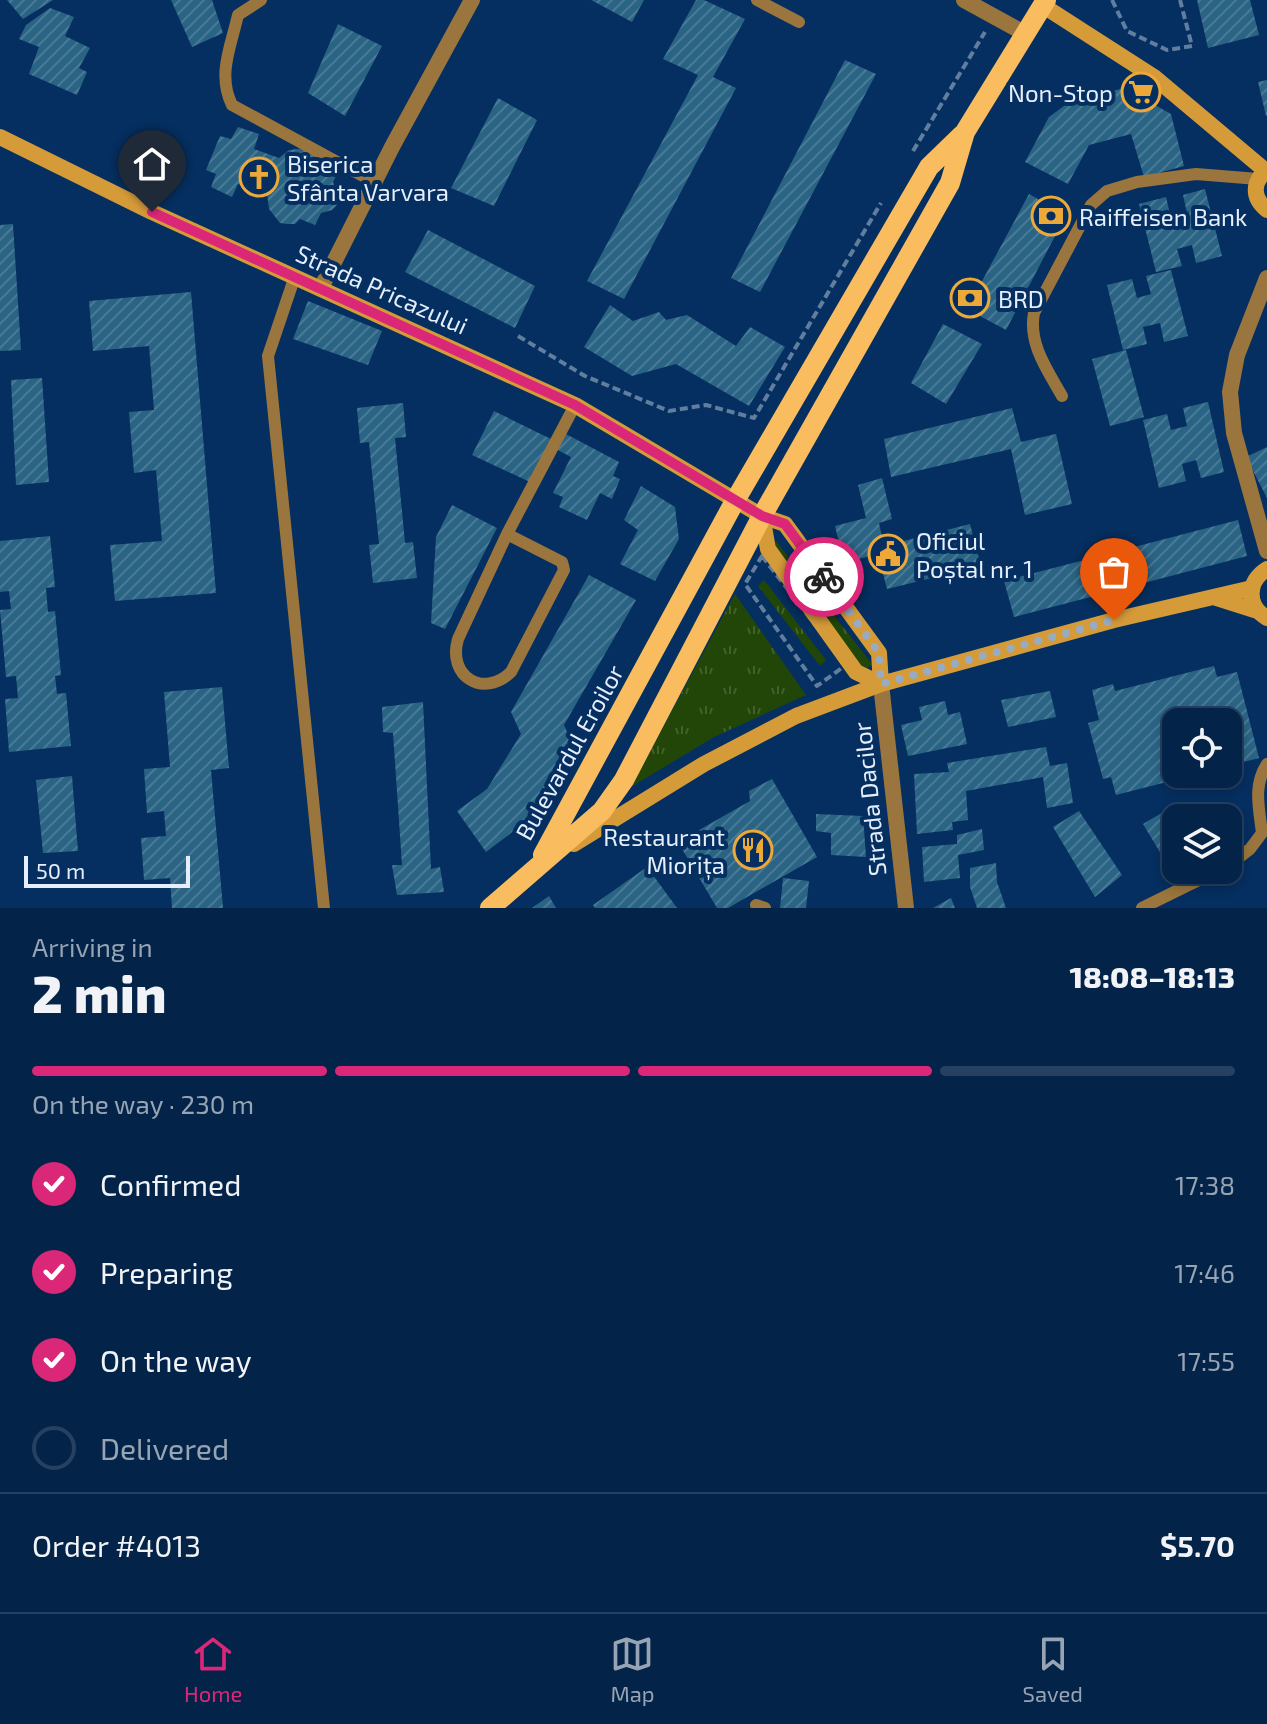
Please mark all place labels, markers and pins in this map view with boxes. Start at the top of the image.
supermarket icon: Non-Stop [1120,71,1162,113]
place label: Non-Stop [1008,78,1113,107]
pin [118,130,186,212]
place label: Biserica Sfânta Varvara [287,149,449,206]
church icon: Biserica Sfânta Varvara [238,156,280,198]
bank icon: Raiffeisen Bank [1030,195,1072,237]
place label: Raiffeisen Bank [1079,202,1247,231]
bank icon: BRD [949,277,991,319]
place label: BRD [998,284,1044,313]
place label: Oficiul Poștal nr. 1 [916,526,1033,585]
public building icon: Oficiul Poștal nr. 1 [867,533,909,575]
pin [1080,538,1148,620]
place label: Restaurant Miorița [603,822,725,881]
restaurant icon: Restaurant Miorița [732,829,774,871]

